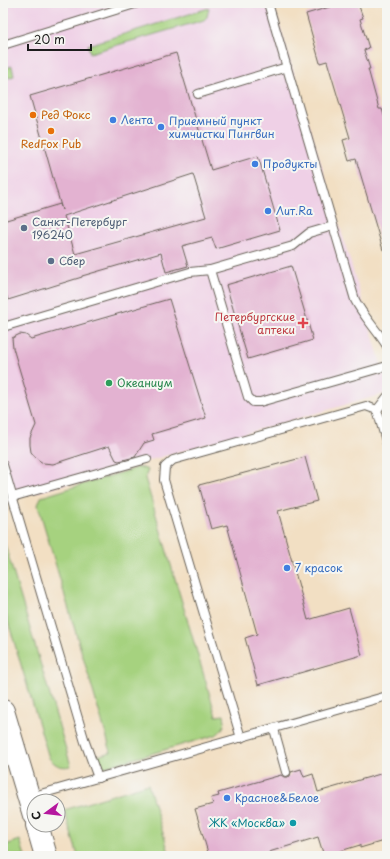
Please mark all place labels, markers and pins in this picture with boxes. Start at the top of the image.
place label: Ред Фокс [41,106,91,123]
marker: Ред Фокс [28,110,38,120]
place label: Лента [121,111,153,128]
place label: Приемный пункт химчистки Пингвин [169,112,275,142]
marker: Лента [108,115,118,125]
marker: Приемный пункт химчистки Пингвин [156,122,166,132]
marker: RedFox Pub [46,126,56,136]
place label: RedFox Pub [21,135,81,152]
place label: Продукты [263,155,317,172]
marker: Продукты [250,159,260,169]
place label: Лит.Ra [276,202,313,219]
marker: Лит.Ra [263,206,273,216]
place label: Санкт-Петербург 196240 [32,213,127,243]
marker: Санкт-Петербург 196240 [19,223,29,233]
place label: Сбер [59,252,85,269]
marker: Сбер [46,256,56,266]
place label: Петербургские аптеки [215,308,295,338]
marker: Петербургские аптеки [298,318,308,328]
place label: Океаниум [117,374,173,391]
marker: Океаниум [104,378,114,388]
place label: 7 красок [295,559,343,576]
marker: 7 красок [282,563,292,573]
place label: Красное&Белое [235,789,319,806]
marker: Красное&Белое [222,793,232,803]
place label: ЖК «Москва» [208,814,285,831]
marker: ЖК «Москва» [288,818,298,828]

